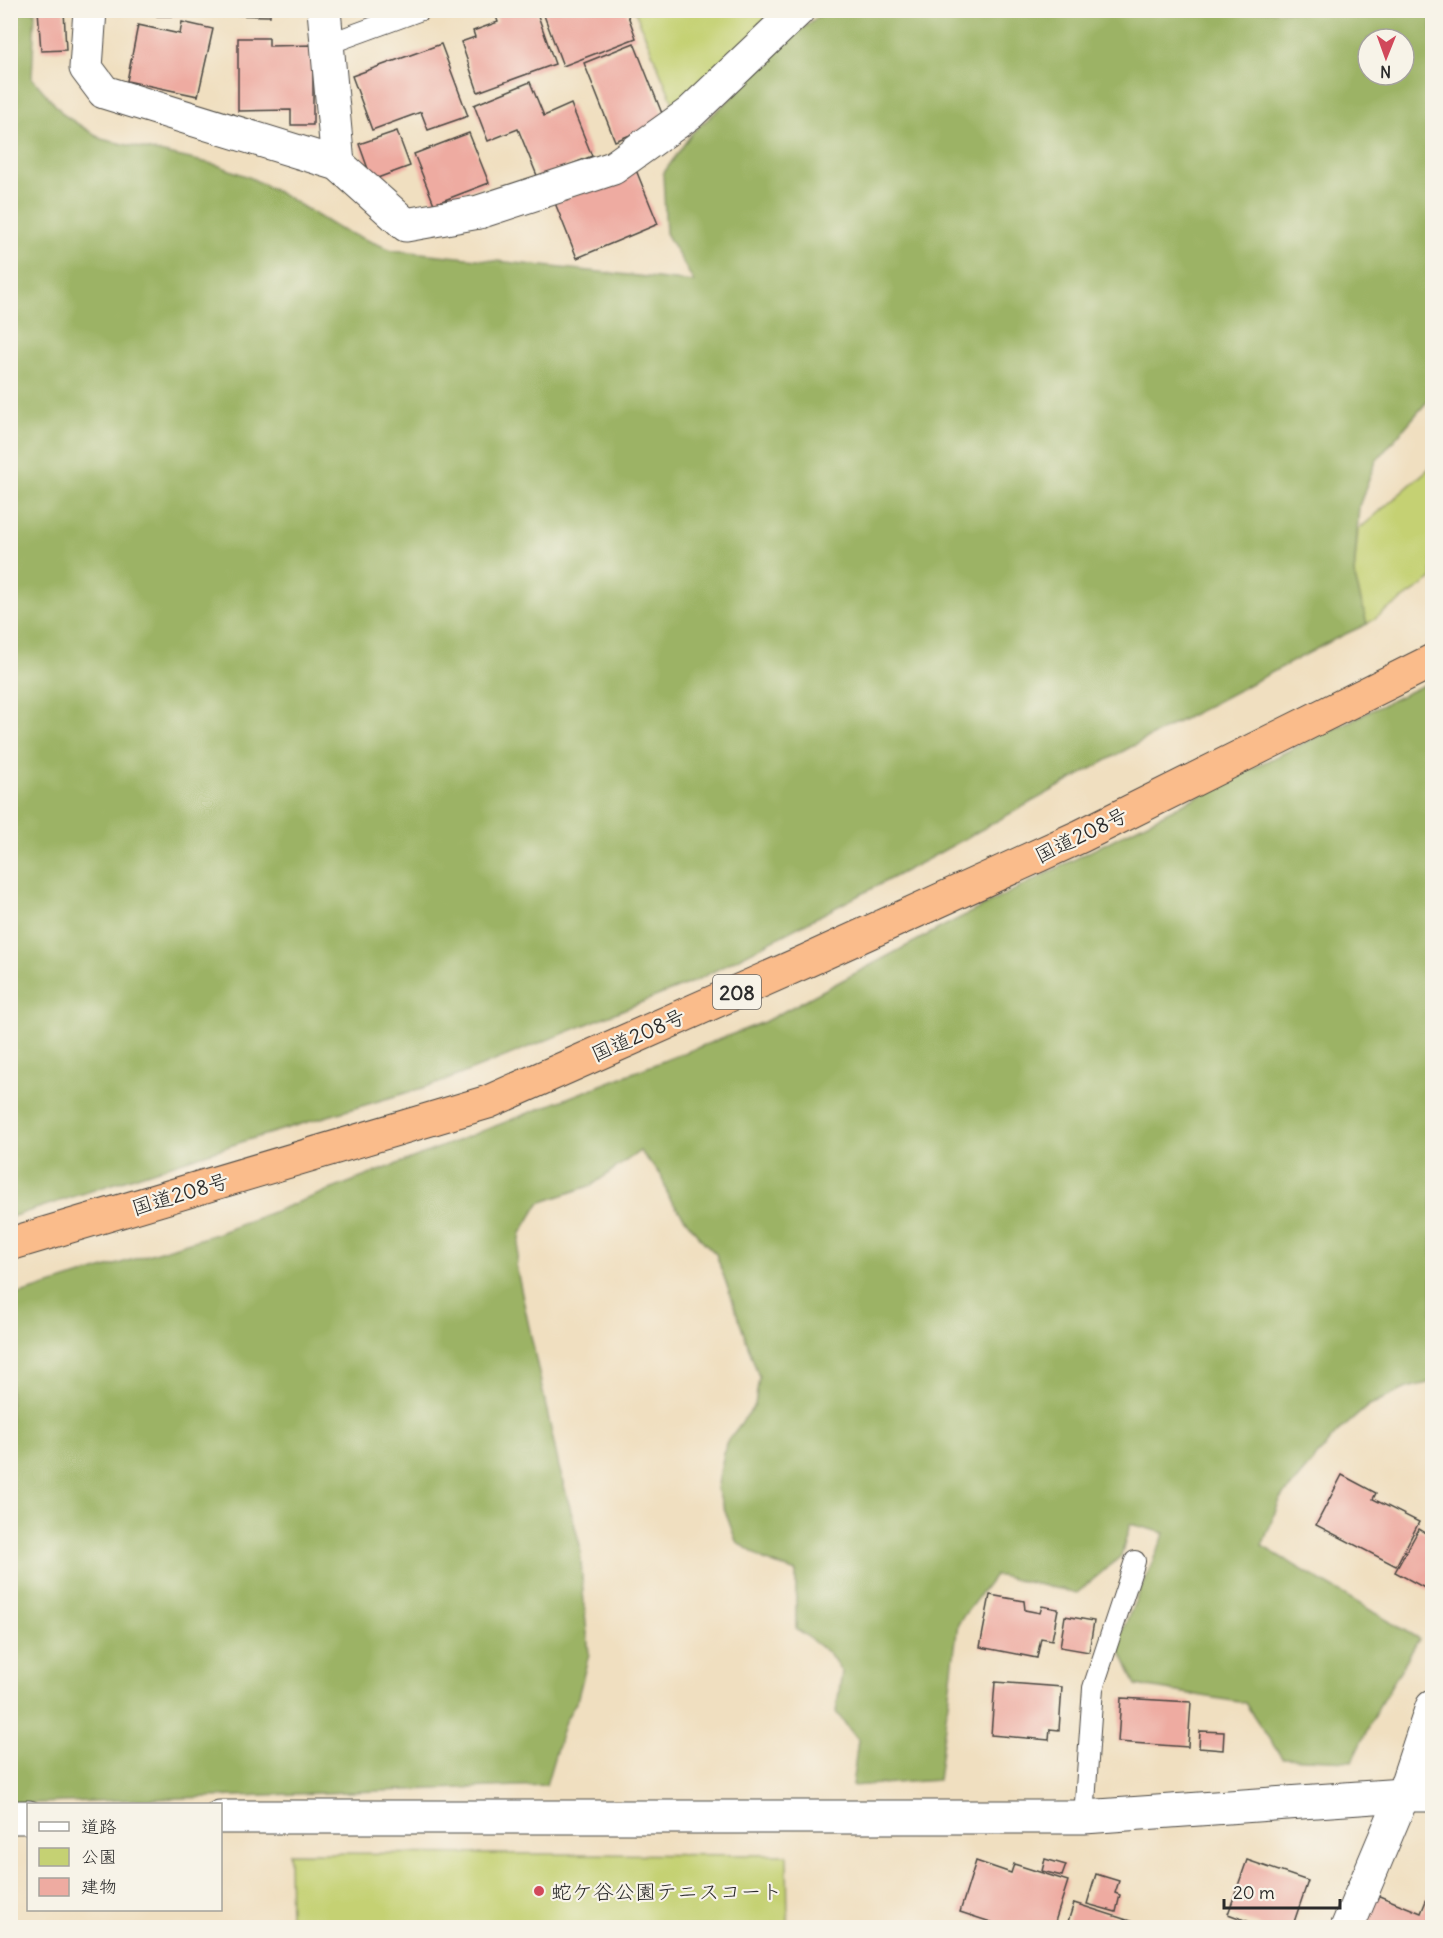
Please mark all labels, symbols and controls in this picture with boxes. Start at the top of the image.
north arrow [1356,27,1416,87]
text: N [1380,62,1391,82]
street label: 国道208号 [1030,801,1132,869]
road number: 208 [713,975,761,1009]
street label: 国道208号 [587,1002,689,1068]
street label: 国道208号 [128,1166,232,1222]
legend [27,1803,222,1911]
text: 道路 [81,1815,117,1838]
text: 公園 [81,1845,117,1868]
scale bar [1224,1872,1340,1910]
text: 建物 [81,1875,117,1898]
place label: 蛇ケ谷公園テニスコート [551,1878,782,1905]
text: 20 m [1233,1881,1275,1904]
marker: 蛇ケ谷公園テニスコート [532,1884,546,1898]

